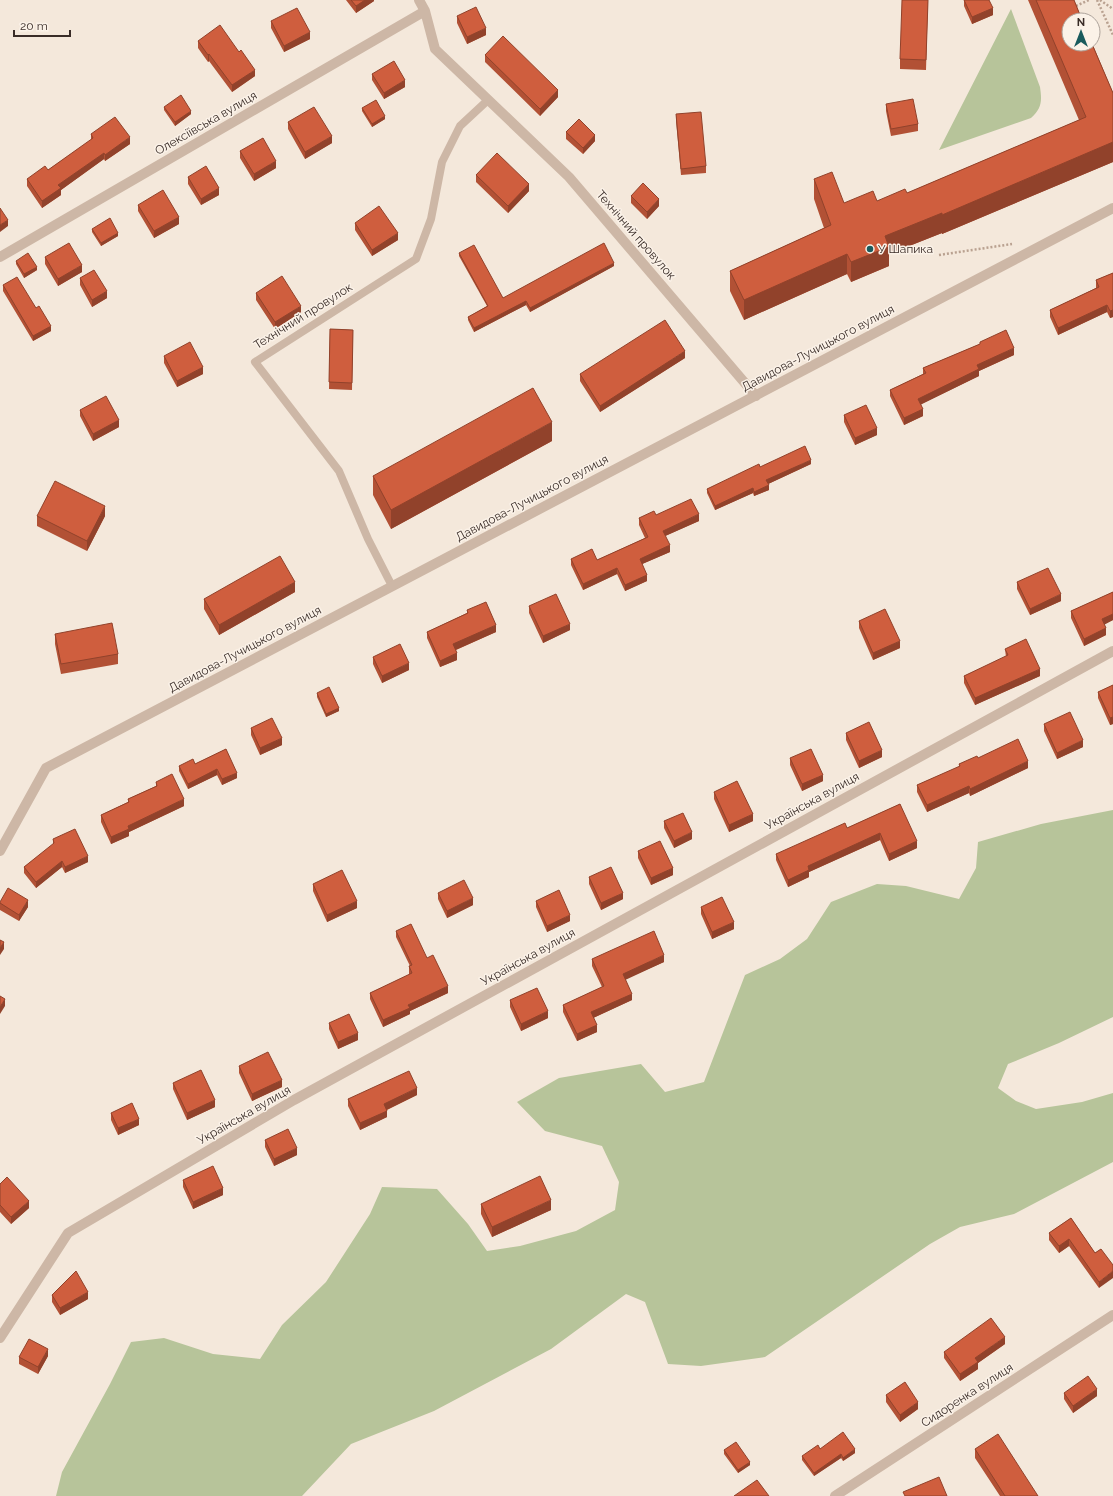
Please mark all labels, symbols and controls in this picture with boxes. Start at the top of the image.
scale bar [14,12,70,38]
north arrow [1061,12,1101,52]
text: N [1077,16,1085,29]
text: 20 m [20,19,48,33]
street label: Олексіївська вулиця [153,88,259,158]
street label: Технічний провулок [593,188,679,282]
place label: У Шапика [878,242,933,256]
marker: У Шапика [865,244,875,254]
street label: Технічний провулок [251,280,355,352]
street label: Давидова-Лучицького вулиця [739,302,897,394]
street label: Давидова-Лучицького вулиця [453,452,611,544]
street label: Давидова-Лучицького вулиця [166,603,324,695]
street label: Українська вулиця [762,769,862,833]
street label: Українська вулиця [478,925,578,989]
street label: Українська вулиця [195,1083,293,1147]
street label: Сидоренка вулиця [918,1360,1016,1430]

